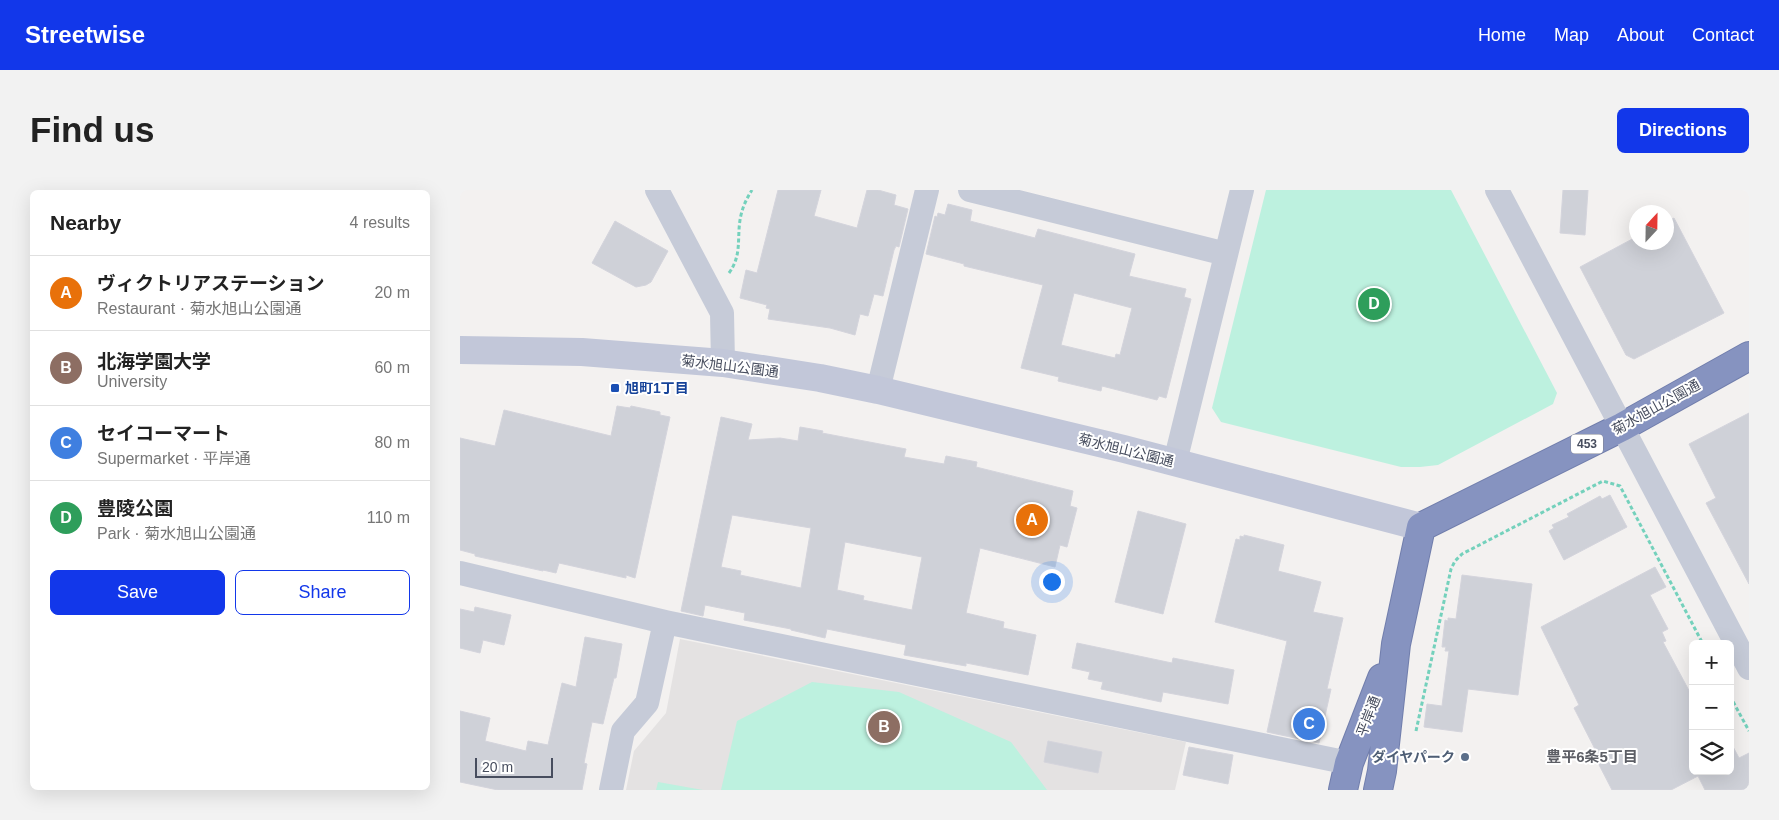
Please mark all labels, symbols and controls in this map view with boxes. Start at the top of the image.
text: Streetwise [25,21,145,48]
text: Home [1478,25,1526,45]
text: Map [1554,25,1589,45]
text: About [1617,25,1664,45]
text: Contact [1692,25,1754,45]
button: Directions [1617,108,1749,153]
text: Find us [30,110,154,149]
north arrow [1629,205,1674,250]
text: Nearby [50,211,121,234]
text: 4 results [350,214,410,231]
text: ヴィクトリアステーション [97,273,325,294]
text: A [60,284,72,301]
text: 20 m [374,284,410,301]
pin: D [1358,285,1390,323]
text: Restaurant · 菊水旭山公園通 [97,300,302,317]
text: 北海学園大学 [97,351,211,372]
street label: 菊水旭山公園通 [680,352,780,380]
text: B [60,359,72,376]
text: 60 m [374,359,410,376]
text: University [97,373,167,390]
street label: 菊水旭山公園通 [1609,376,1703,438]
place label: 旭町1丁目 [625,380,689,396]
marker: 旭町1丁目 [609,382,621,394]
text: セイコーマート [97,423,230,444]
street label: 菊水旭山公園通 [1077,430,1175,470]
text: C [60,434,72,451]
text: 80 m [374,434,410,451]
road number: 453 [1571,434,1603,454]
text: Supermarket · 平岸通 [97,450,251,467]
text: 豊陵公園 [97,498,173,519]
pin: A [1016,501,1048,539]
text: D [60,509,72,526]
text: 110 m [367,509,410,526]
text: Park · 菊水旭山公園通 [97,525,256,542]
your location [1039,569,1065,595]
button: Save [50,570,225,615]
button: Share [235,570,410,615]
map controls [1689,640,1734,775]
button: + [1689,640,1734,685]
button: − [1689,685,1734,730]
street label: 平岸通 [1353,694,1383,738]
pin: C [1293,705,1325,743]
pin: B [868,708,900,746]
button: layers [1689,730,1734,775]
district label: 豊平6条5丁目 [1546,748,1638,765]
place label: ダイヤパーク [1372,749,1455,765]
marker: ダイヤパーク [1459,751,1471,763]
scale bar [475,755,552,778]
text: 20 m [482,759,513,775]

